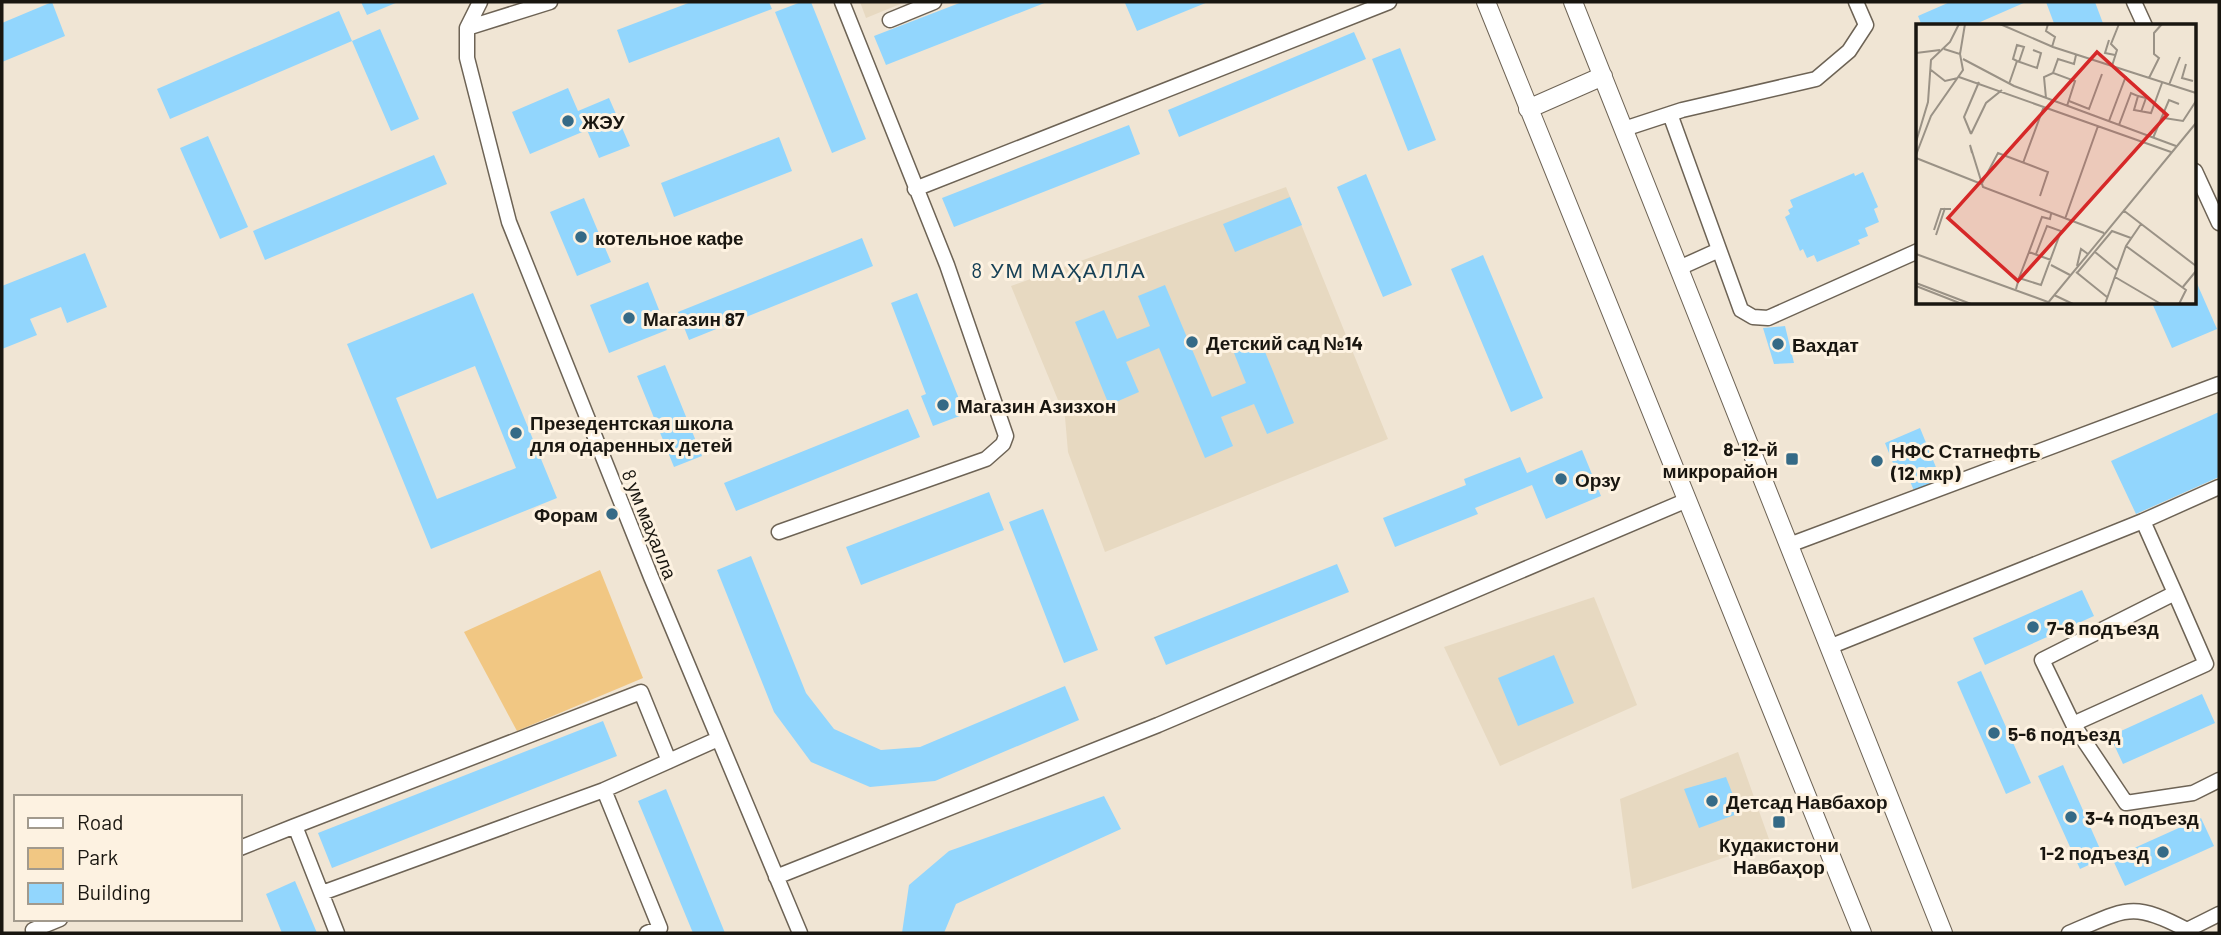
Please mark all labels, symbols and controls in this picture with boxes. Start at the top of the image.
inset map [1916,24,2196,304]
place label: ЖЭУ [581,110,625,133]
marker: ЖЭУ [560,113,576,129]
place label: котельное кафе [595,226,743,249]
marker: котельное кафе [573,229,589,245]
district label: 8 УМ МАҲАЛЛА [971,257,1147,282]
place label: Магазин 87 [643,307,745,330]
marker: Магазин 87 [621,310,637,326]
place label: Детский сад №14 [1206,331,1363,354]
place label: Вахдат [1792,333,1859,356]
marker: Детский сад №14 [1184,334,1200,350]
marker: Вахдат [1770,336,1786,352]
place label: Магазин Азизхон [957,394,1116,417]
marker: Магазин Азизхон [935,397,951,413]
place label: Презедентская школа для одаренных детей [530,411,734,456]
marker: Презедентская школа для одаренных детей [508,425,524,441]
place label: 8-12-й микрорайон [1663,437,1778,482]
place label: НФС Статнефть (12 мкр) [1890,439,2041,484]
marker: 8-12-й микрорайон [1784,451,1800,467]
marker: НФС Статнефть (12 мкр) [1869,453,1885,469]
street label: 8 ум маҳалла [618,466,683,583]
place label: Орзу [1575,468,1621,491]
marker: Орзу [1553,471,1569,487]
place label: Форам [534,503,598,526]
marker: Форам [604,506,620,522]
place label: 7-8 подъезд [2047,616,2159,639]
marker: 7-8 подъезд [2025,619,2041,635]
place label: 5-6 подъезд [2008,722,2121,745]
marker: 5-6 подъезд [1986,725,2002,741]
place label: Детсад Навбахор [1726,790,1888,813]
marker: Детсад Навбахор [1704,793,1720,809]
legend [14,795,242,921]
place label: 3-4 подъезд [2085,806,2199,829]
text: Road [77,809,123,834]
marker: 3-4 подъезд [2063,809,2079,825]
marker: Кудакистони Навбаҳор [1771,814,1787,830]
place label: Кудакистони Навбаҳор [1719,833,1839,878]
place label: 1-2 подъезд [2039,841,2149,864]
text: Park [77,844,118,869]
marker: 1-2 подъезд [2155,844,2171,860]
text: Building [77,879,151,904]

